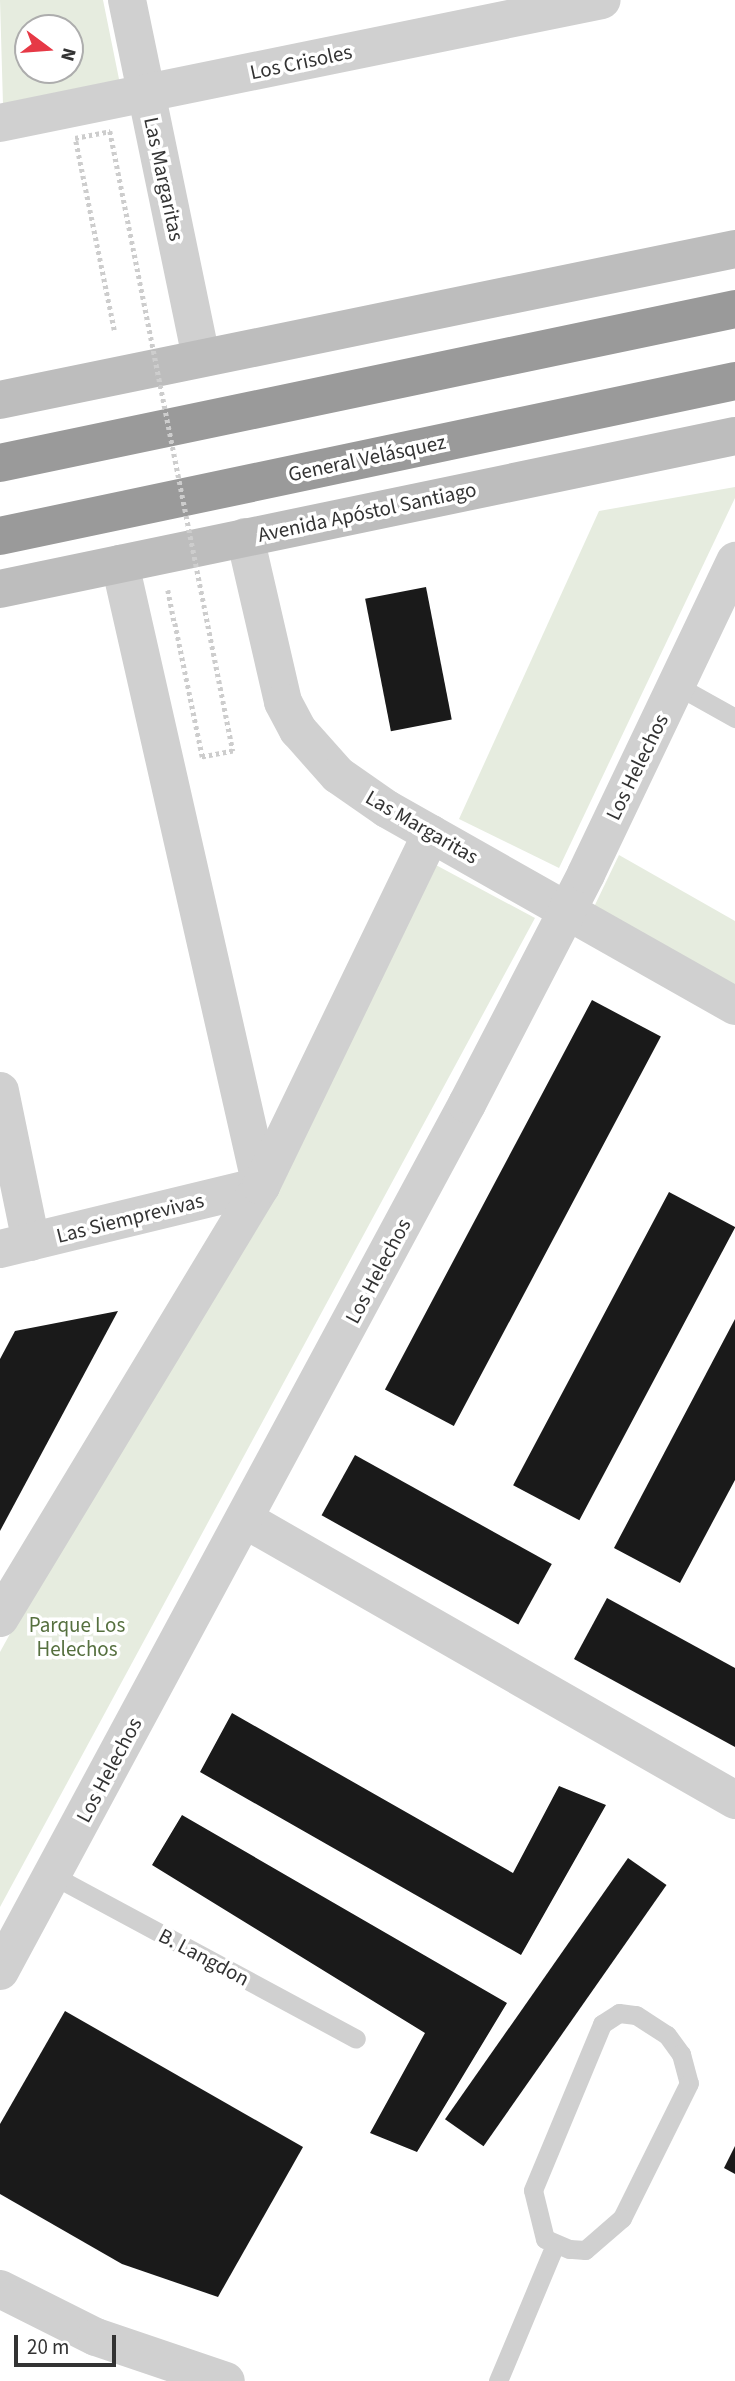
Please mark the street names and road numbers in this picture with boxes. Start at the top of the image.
street label: Los Crisoles [248,39,354,85]
street label: Las Margaritas [139,115,189,243]
street label: General Velásquez [286,429,448,487]
street label: Avenida Apóstol Santiago [255,477,479,547]
street label: Los Helechos [600,710,674,824]
street label: Las Margaritas [361,785,483,869]
street label: Las Siemprevivas [54,1188,206,1248]
street label: Los Helechos [340,1214,416,1328]
street label: Los Helechos [71,1713,147,1827]
street label: B. Langdon [154,1923,254,1991]

